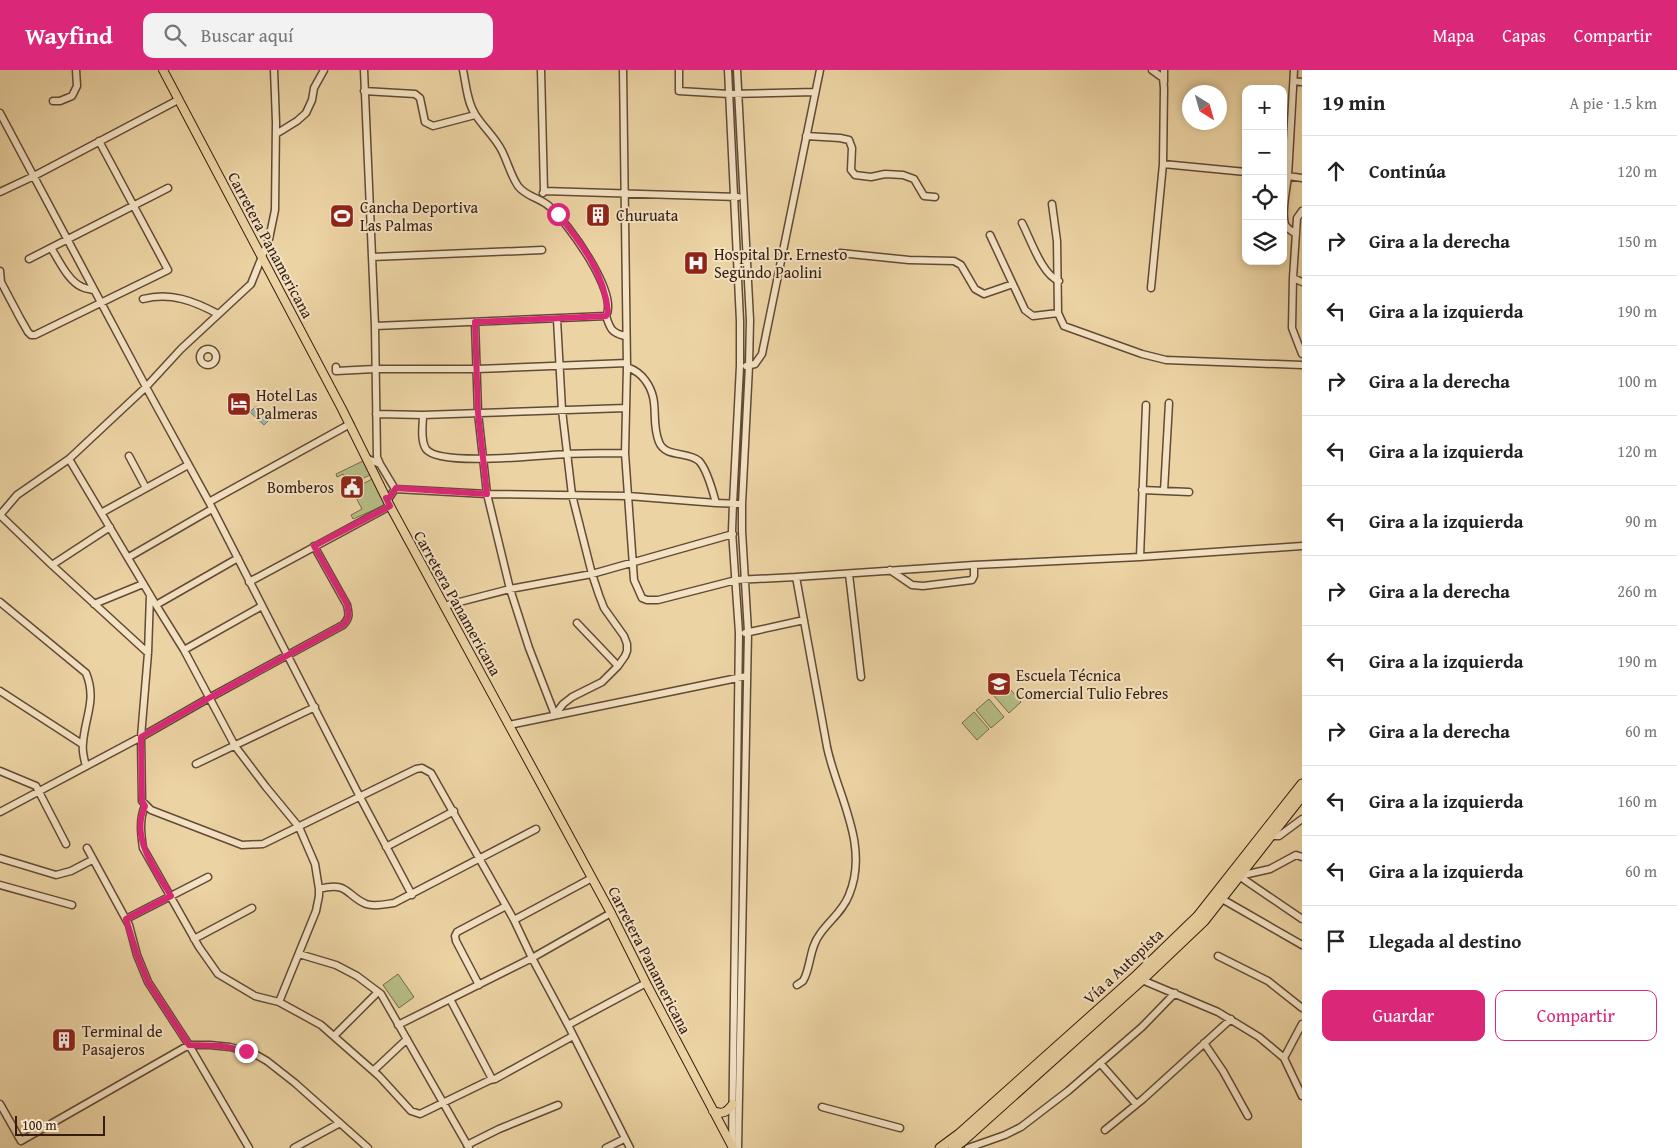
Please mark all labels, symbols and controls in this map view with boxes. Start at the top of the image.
search box [143,13,493,58]
text: Wayfind [25,18,113,53]
icon: search [161,21,189,49]
text: Buscar aquí [201,21,293,49]
text: Mapa [1433,22,1474,49]
text: Capas [1502,22,1546,49]
text: Compartir [1574,22,1652,49]
north arrow [1182,85,1227,130]
map controls [1242,85,1287,265]
button: + [1242,85,1287,130]
text: 19 min [1322,87,1385,118]
text: A pie · 1.5 km [1569,91,1657,115]
button: − [1242,130,1287,175]
icon: ahead [1322,157,1350,185]
text: Continúa [1369,157,1446,185]
text: 120 m [1617,159,1657,183]
street label: Carretera Panamericana [222,167,320,323]
button: locate [1242,175,1287,220]
place label: Cancha Deportiva Las Palmas [360,195,479,237]
building icon: Churuata [585,202,611,228]
sports icon: Cancha Deportiva Las Palmas [329,203,355,229]
route start [547,203,570,226]
place label: Churuata [616,203,679,227]
button: layers [1242,220,1287,265]
icon: right [1322,227,1350,255]
text: Gira a la derecha [1369,227,1510,255]
text: 150 m [1617,229,1657,253]
place label: Hospital Dr. Ernesto Segundo Paolini [714,242,847,284]
hospital icon: Hospital Dr. Ernesto Segundo Paolini [683,250,709,276]
icon: left [1322,297,1350,325]
text: Gira a la izquierda [1369,297,1524,325]
text: 190 m [1617,299,1657,323]
icon: right [1322,367,1350,395]
text: Gira a la derecha [1369,367,1510,395]
text: 100 m [1617,369,1657,393]
place label: Hotel Las Palmeras [256,383,318,425]
hotel icon: Hotel Las Palmeras [226,391,252,417]
icon: left [1322,437,1350,465]
text: Gira a la izquierda [1369,437,1524,465]
text: 120 m [1617,439,1657,463]
public building icon: Bomberos [339,474,365,500]
place label: Bomberos [267,475,334,499]
icon: left [1322,507,1350,535]
text: Gira a la izquierda [1369,507,1524,535]
text: 90 m [1625,509,1657,533]
street label: Carretera Panamericana [408,526,508,680]
icon: right [1322,577,1350,605]
text: Gira a la derecha [1369,577,1510,605]
text: 260 m [1617,579,1657,603]
icon: left [1322,647,1350,675]
text: Gira a la izquierda [1369,647,1524,675]
text: 190 m [1617,649,1657,673]
place label: Escuela Técnica Comercial Tulio Febres [1016,663,1168,705]
school or university icon: Escuela Técnica Comercial Tulio Febres [986,671,1012,697]
icon: right [1322,717,1350,745]
text: Gira a la derecha [1369,717,1510,745]
text: 60 m [1625,719,1657,743]
icon: left [1322,787,1350,815]
text: Gira a la izquierda [1369,787,1524,815]
text: 160 m [1617,789,1657,813]
icon: left [1322,857,1350,885]
text: Gira a la izquierda [1369,857,1524,885]
text: 60 m [1625,859,1657,883]
street label: Carretera Panamericana [602,882,698,1038]
street label: Vía a Autopista [1078,922,1169,1010]
icon: arrive [1322,927,1350,955]
text: Llegada al destino [1369,927,1521,955]
button: Guardar [1322,990,1485,1041]
button: Compartir [1495,990,1657,1041]
place label: Terminal de Pasajeros [82,1019,163,1061]
building icon: Terminal de Pasajeros [51,1027,77,1053]
route end [235,1040,258,1063]
scale bar [15,1113,105,1136]
text: 100 m [22,1115,57,1135]

